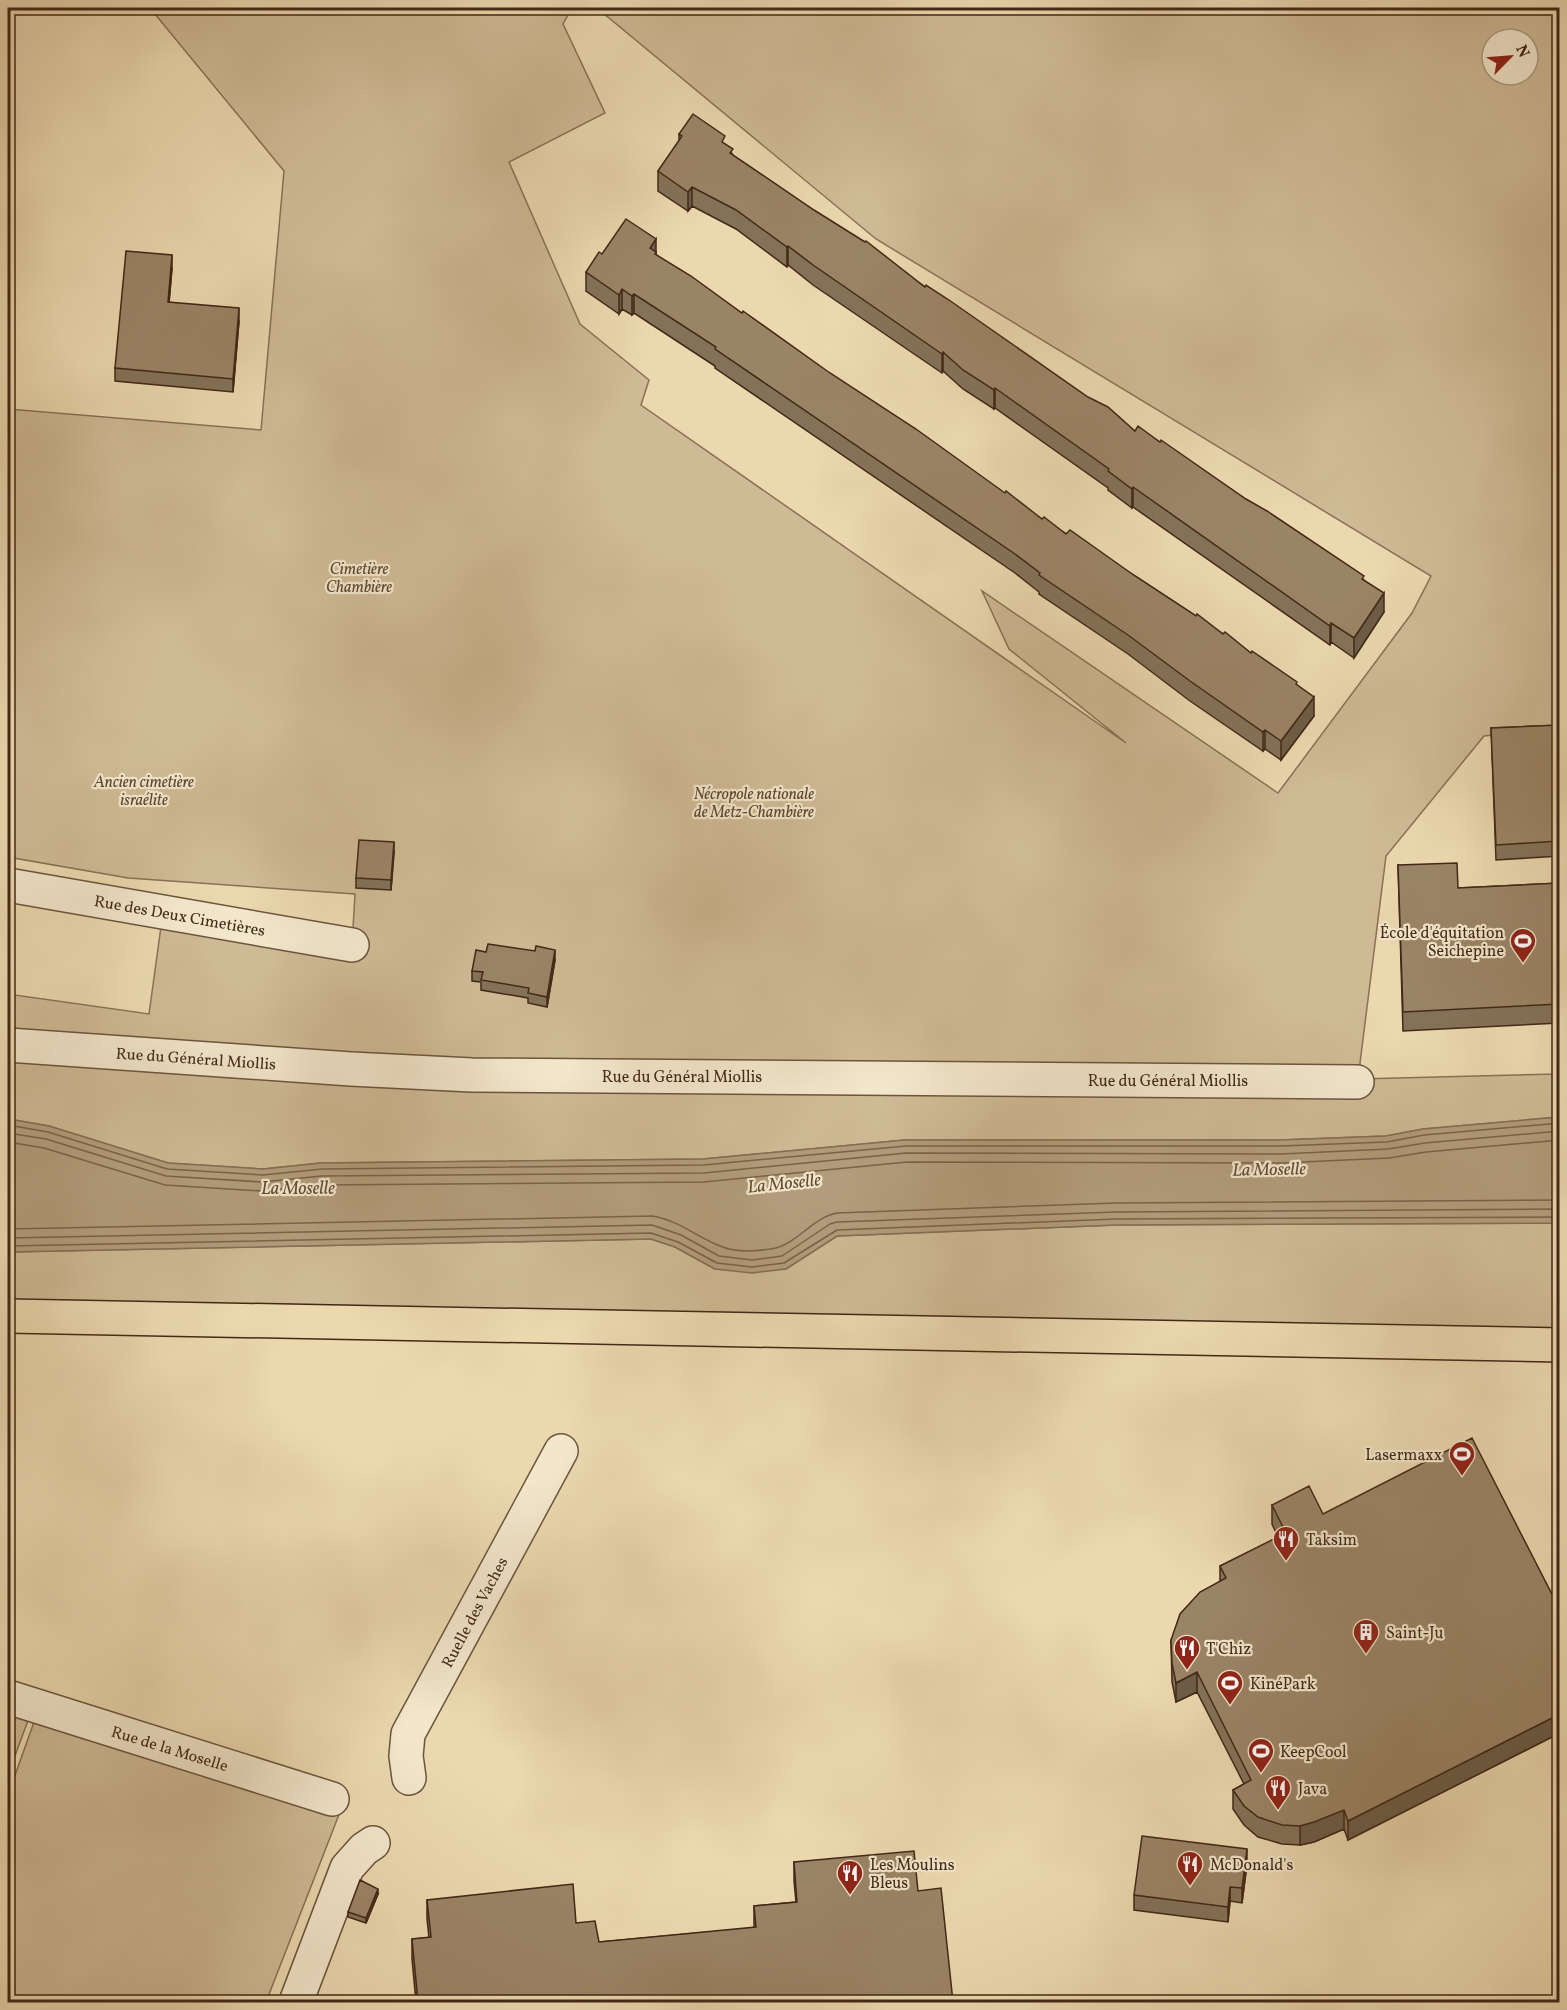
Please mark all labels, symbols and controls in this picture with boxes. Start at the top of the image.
north arrow [1480,27,1540,87]
text: N [1509,42,1534,62]
park label: Cimetière Chambière [326,559,392,599]
park label: Ancien cimetière israélite [93,772,194,812]
park label: Nécropole nationale de Metz-Chambière [694,784,814,824]
street label: Rue des Deux Cimetières [92,891,267,943]
place label: École d'équitation Seichepine [1380,923,1504,963]
sports icon: École d'équitation Seichepine [1508,926,1538,964]
street label: Rue du Général Miollis [115,1043,277,1077]
street label: Rue du Général Miollis [602,1067,762,1089]
street label: Rue du Général Miollis [1088,1071,1248,1093]
water label: La Moselle [1232,1157,1307,1184]
water label: La Moselle [746,1168,823,1201]
water label: La Moselle [261,1177,335,1202]
sports icon: Lasermaxx [1447,1439,1477,1477]
place label: Lasermaxx [1365,1445,1442,1467]
restaurant icon: Taksim [1271,1524,1301,1562]
place label: Taksim [1306,1530,1357,1552]
street label: Ruelle des Vaches [437,1554,514,1672]
building icon: Saint-Ju [1351,1617,1381,1655]
place label: Saint-Ju [1386,1623,1443,1645]
restaurant icon: T'Chiz [1172,1633,1202,1671]
place label: T'Chiz [1206,1639,1251,1661]
sports icon: KinéPark [1215,1668,1245,1706]
place label: KinéPark [1250,1674,1316,1696]
street label: Rue de la Moselle [108,1722,231,1778]
sports icon: KeepCool [1246,1736,1276,1774]
place label: KeepCool [1280,1742,1347,1764]
restaurant icon: Java [1263,1773,1293,1811]
place label: Java [1298,1779,1327,1801]
restaurant icon: McDonald's [1175,1849,1205,1887]
place label: Les Moulins Bleus [870,1855,955,1895]
place label: McDonald's [1210,1855,1293,1877]
restaurant icon: Les Moulins Bleus [835,1858,865,1896]

